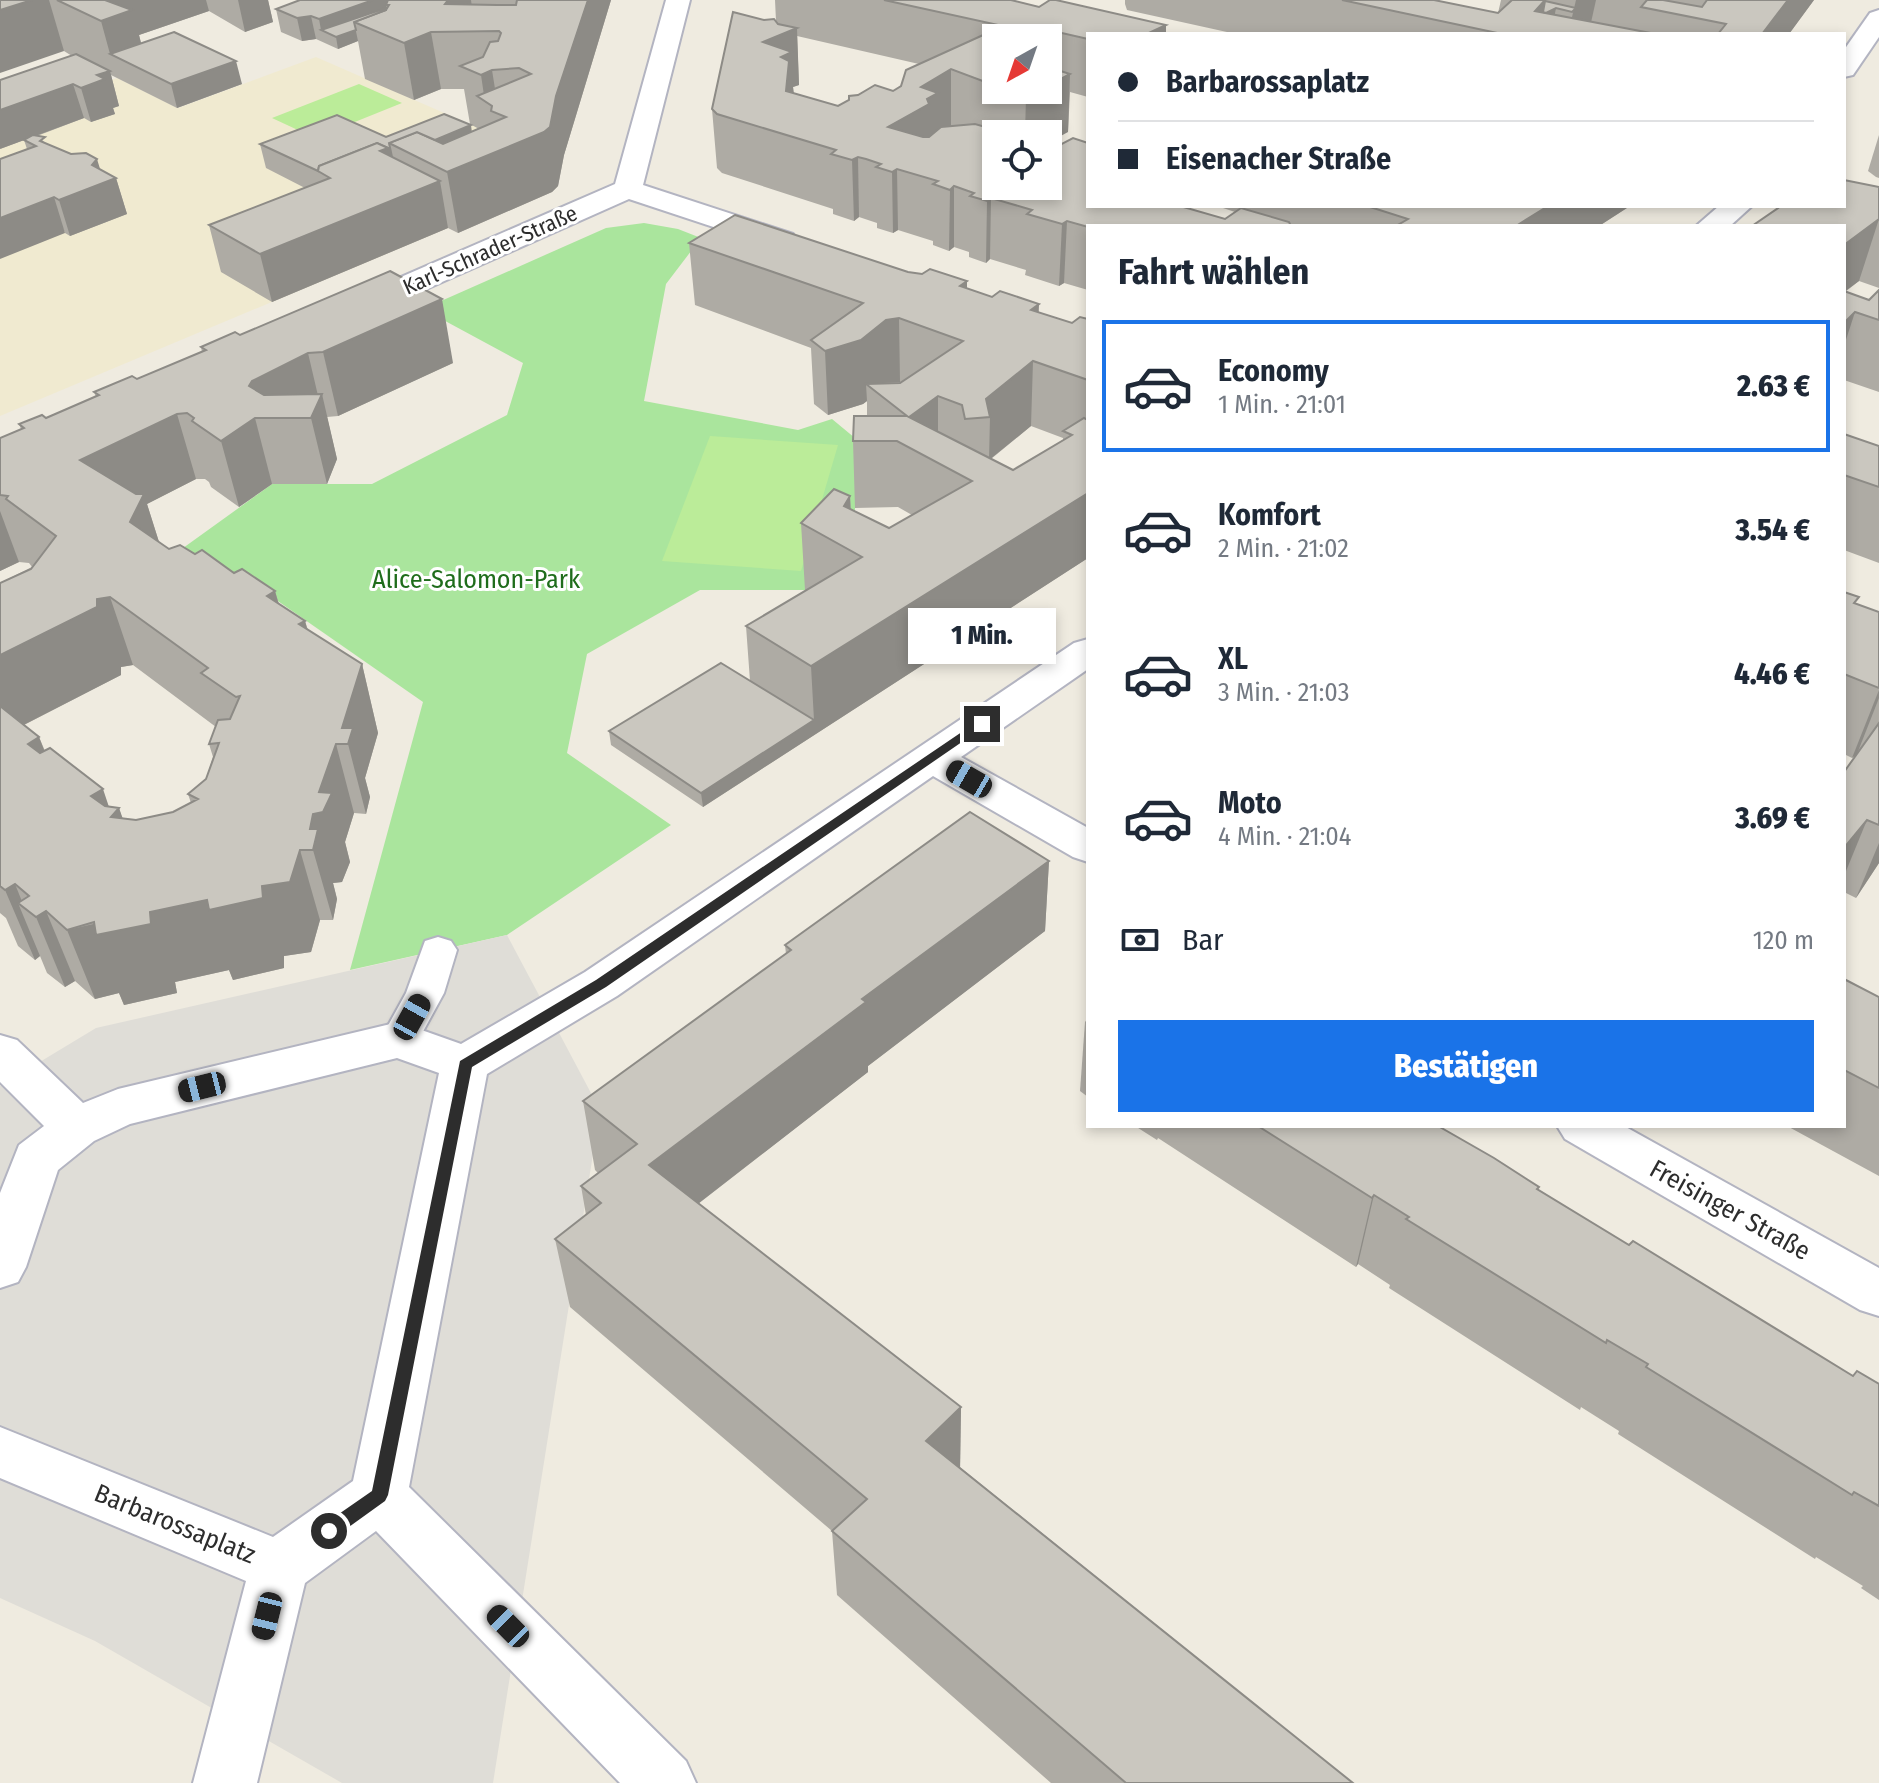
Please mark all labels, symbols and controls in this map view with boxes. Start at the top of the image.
north arrow [982,24,1062,104]
map controls [982,24,1062,200]
text: Barbarossaplatz [1166,64,1369,100]
button: locate [982,120,1062,200]
text: Eisenacher Straße [1166,141,1391,177]
street label: Karl-Schrader-Straße [399,199,581,301]
text: Fahrt wählen [1118,250,1309,294]
icon: car [1122,350,1194,422]
text: Economy [1218,353,1329,389]
text: 2.63 € [1737,368,1810,404]
text: 1 Min. · 21:01 [1218,389,1346,420]
icon: car [1122,494,1194,566]
text: Komfort [1218,497,1321,533]
text: 3.54 € [1735,512,1810,548]
text: 2 Min. · 21:02 [1218,533,1349,564]
park label: Alice-Salomon-Park [372,564,581,595]
callout: 1 Min. [908,608,1056,664]
text: 1 Min. [951,620,1013,651]
icon: car [1122,638,1194,710]
text: XL [1218,641,1248,677]
text: 4.46 € [1734,656,1810,692]
text: 3 Min. · 21:03 [1218,677,1349,708]
route end [964,706,1000,742]
car [942,757,996,801]
icon: car [1122,782,1194,854]
text: Moto [1218,785,1282,821]
text: 3.69 € [1735,800,1810,836]
text: 4 Min. · 21:04 [1218,821,1351,852]
icon: cash [1118,918,1162,962]
text: Bar [1182,922,1224,958]
text: 120 m [1753,925,1814,956]
car [390,990,434,1044]
button: Bestätigen [1118,1020,1814,1112]
car [176,1070,228,1104]
street label: Freisinger Straße [1644,1153,1816,1267]
street label: Barbarossaplatz [90,1478,260,1570]
route start [311,1513,347,1549]
car [250,1590,284,1642]
car [483,1601,533,1651]

